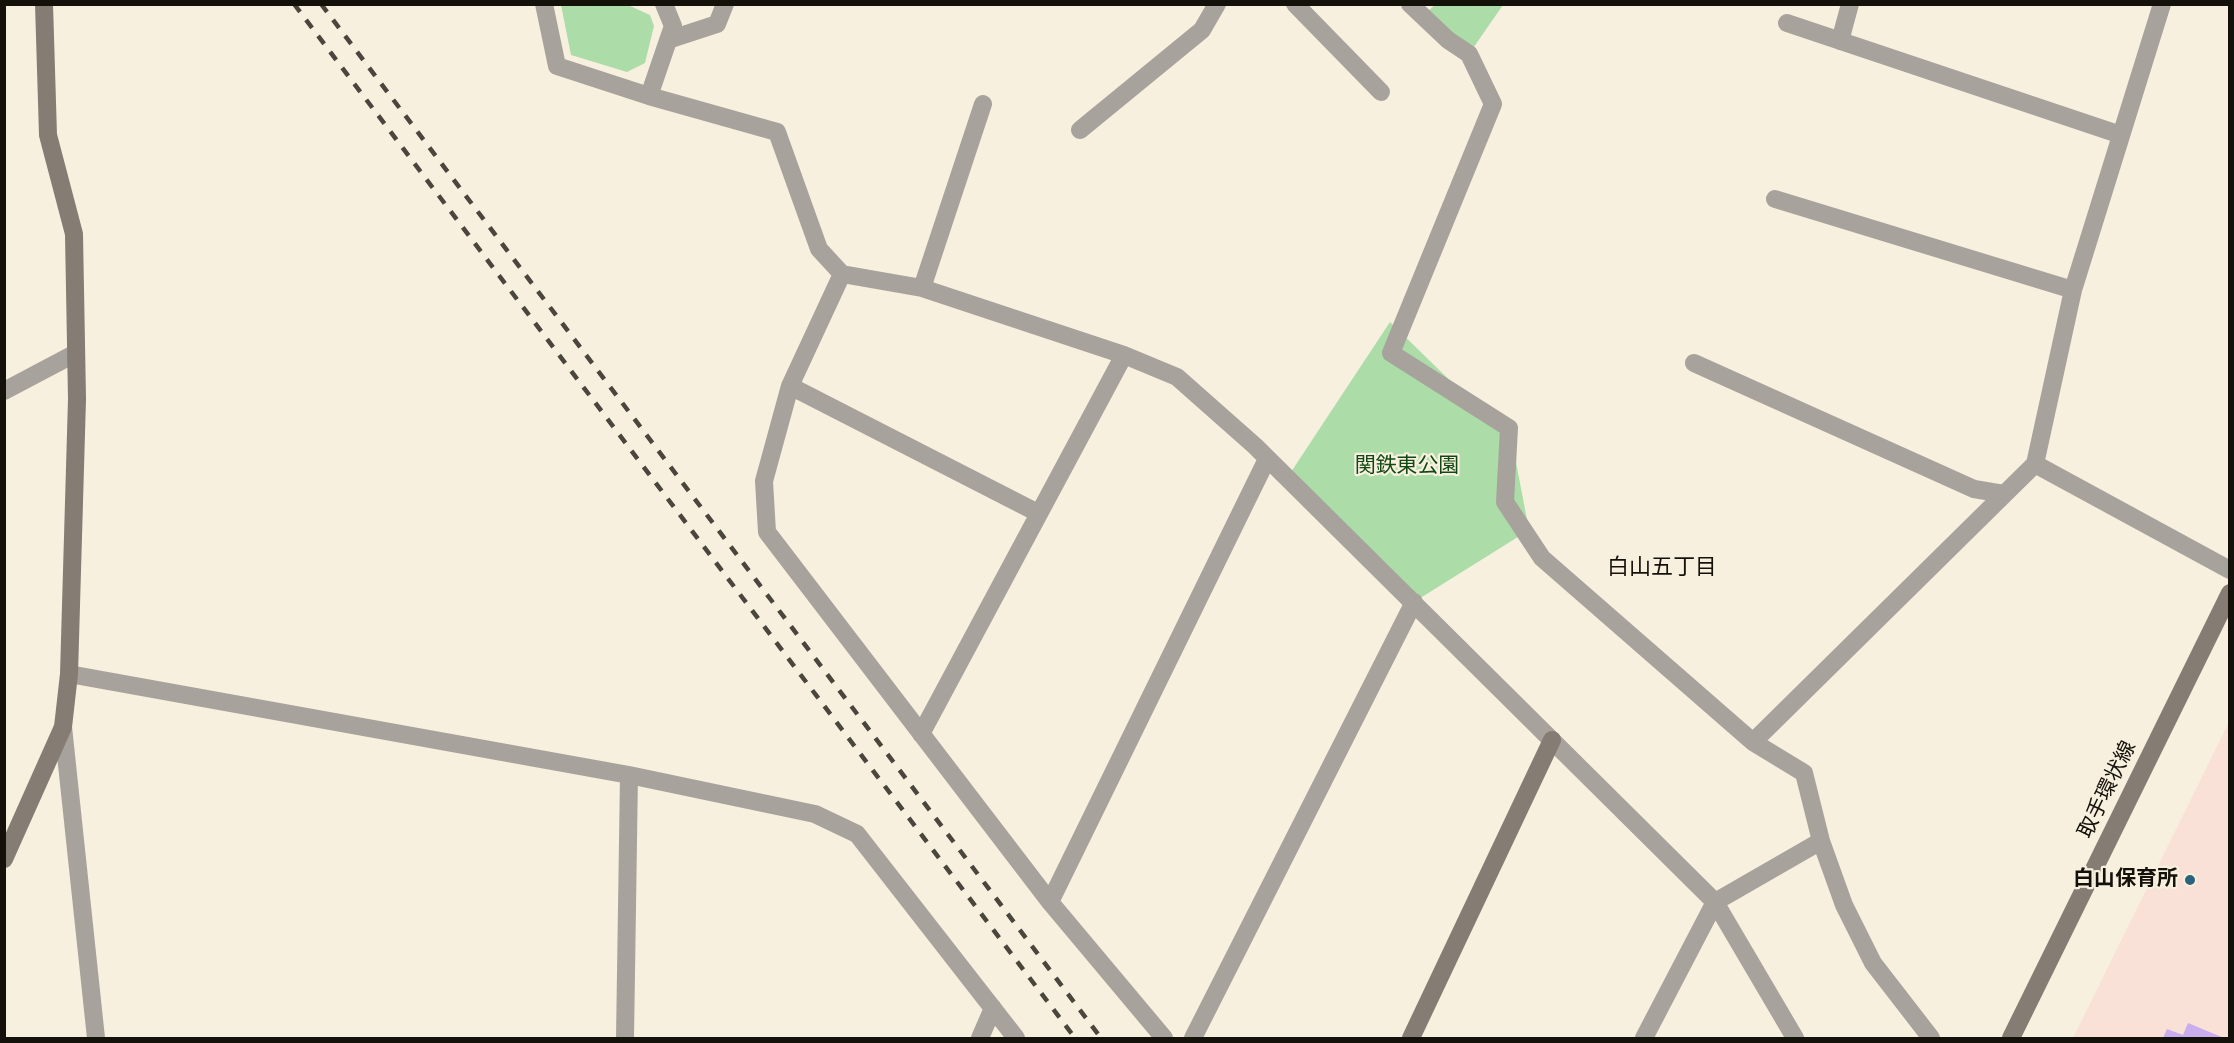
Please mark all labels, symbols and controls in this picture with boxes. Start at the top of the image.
park label: 関鉄東公園 [1355,454,1459,480]
district label: 白山五丁目 [1607,555,1717,581]
street label: 取手環状線 [2074,737,2142,843]
place label: 白山保育所 [2073,867,2178,893]
marker: 白山保育所 [2183,873,2197,887]

